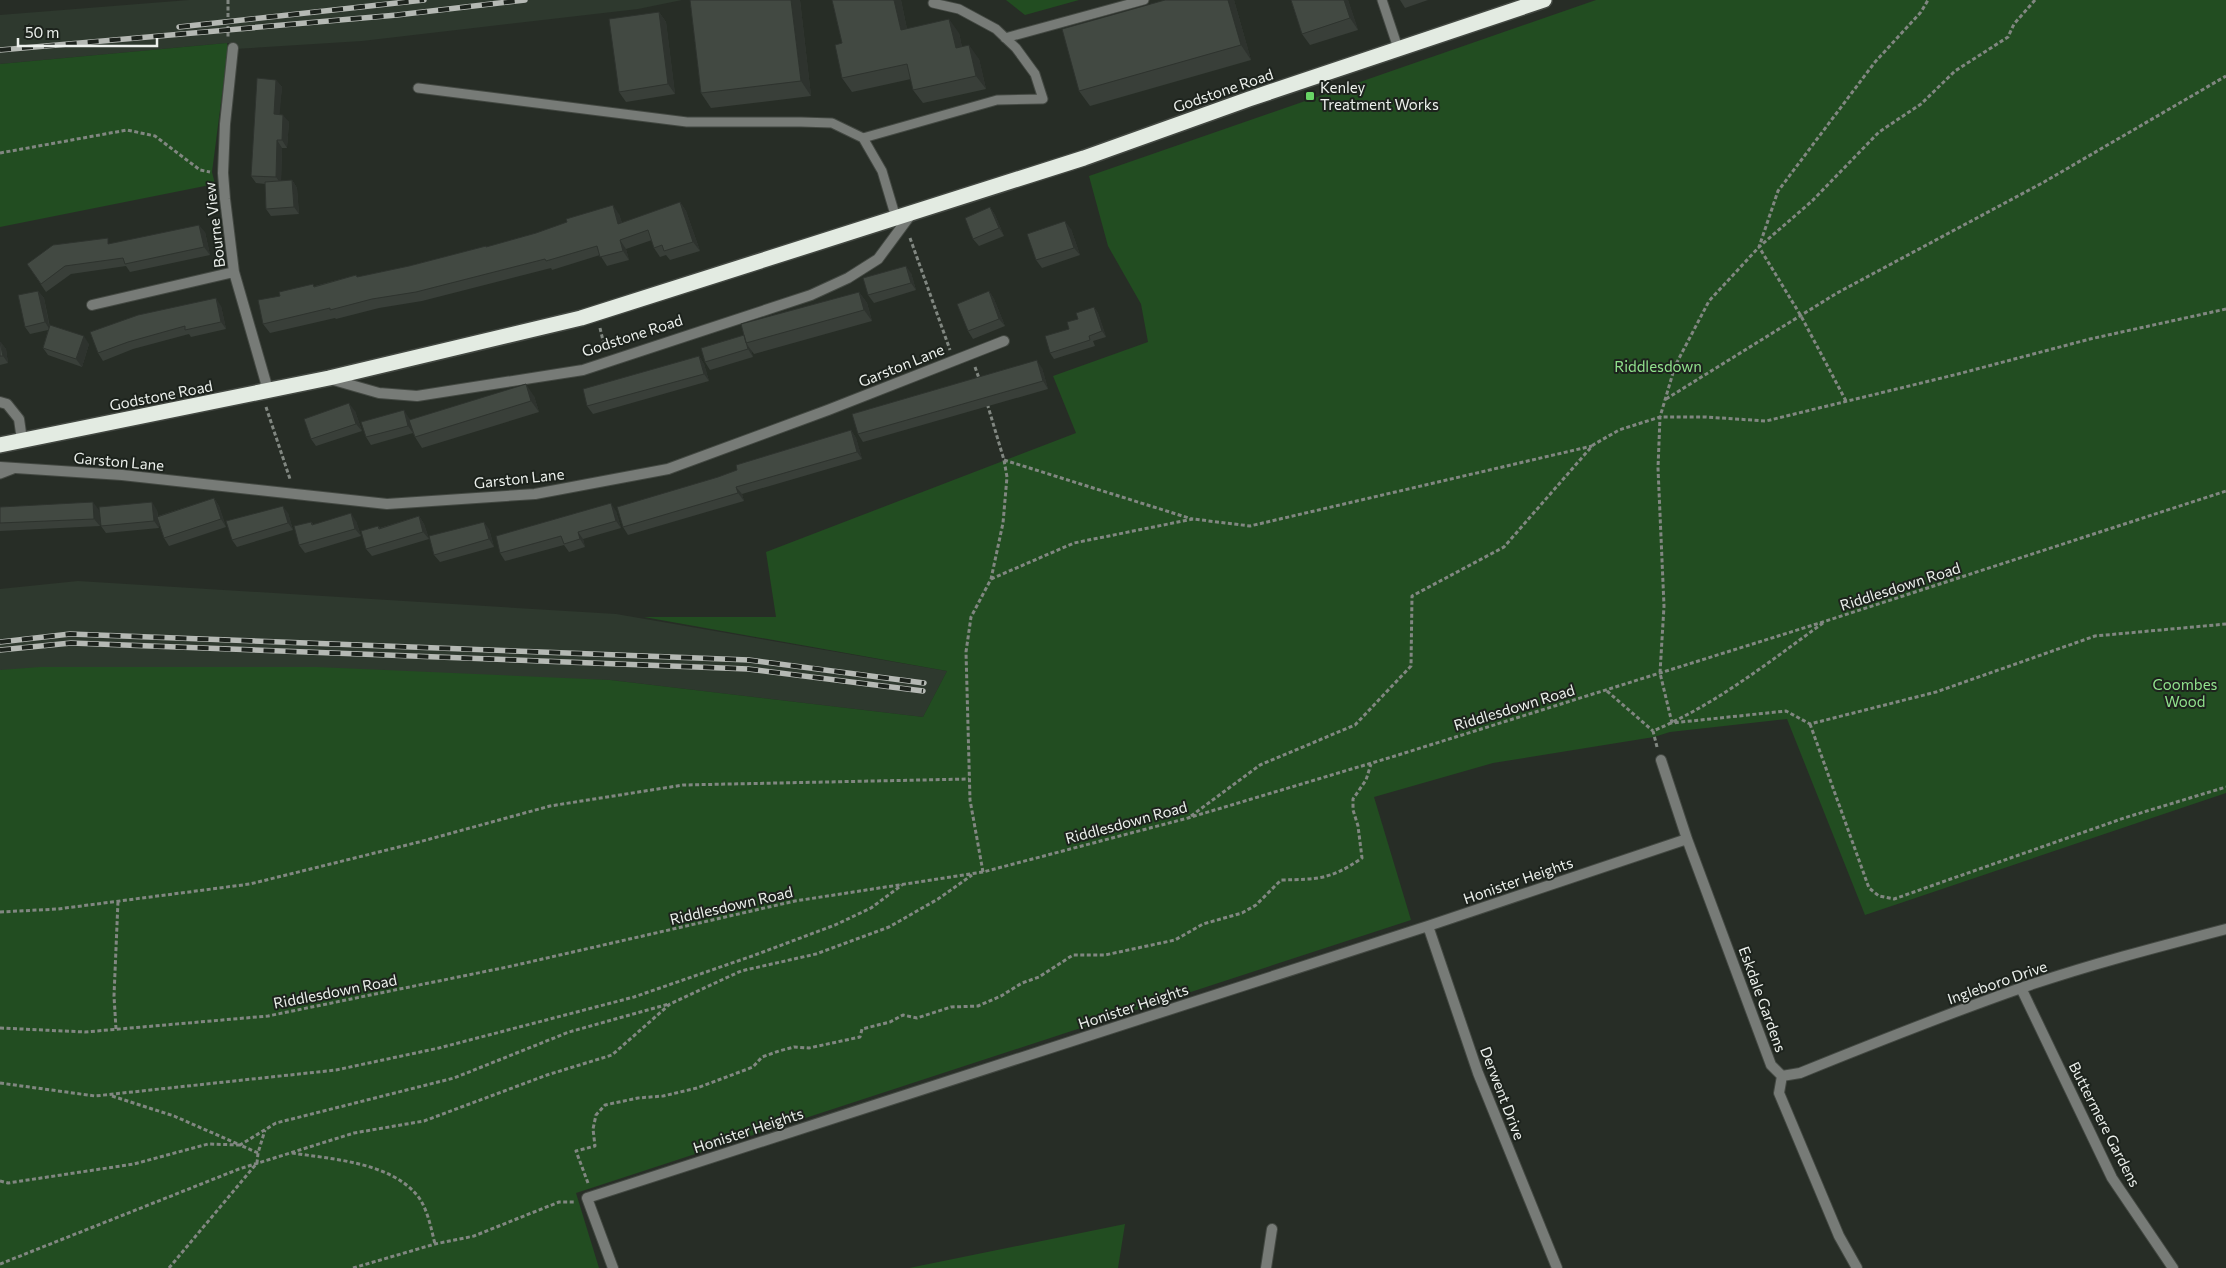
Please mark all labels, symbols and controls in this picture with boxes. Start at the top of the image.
scale bar [18,15,156,47]
text: 50 m [25,23,59,41]
street label: Godstone Road [1171,64,1275,116]
place label: Kenley Treatment Works [1320,78,1439,113]
marker: Kenley Treatment Works [1304,90,1316,102]
street label: Bourne View [200,181,228,269]
street label: Godstone Road [579,310,685,360]
street label: Garston Lane [856,340,947,390]
park label: Riddlesdown [1614,357,1702,375]
street label: Godstone Road [108,376,214,414]
street label: Garston Lane [73,448,165,474]
street label: Garston Lane [473,464,565,492]
street label: Riddlesdown Road [1837,558,1963,614]
park label: Coombes Wood [2153,675,2218,710]
street label: Riddlesdown Road [1451,680,1577,734]
street label: Riddlesdown Road [1063,797,1189,847]
street label: Honister Heights [1461,853,1575,907]
street label: Riddlesdown Road [668,882,794,928]
street label: Eskdale Gardens [1736,944,1791,1054]
street label: Ingleboro Drive [1945,956,2049,1007]
street label: Riddlesdown Road [272,970,398,1012]
street label: Honister Heights [1076,980,1191,1032]
street label: Derwent Drive [1477,1044,1529,1142]
street label: Buttermere Gardens [2066,1058,2144,1190]
street label: Honister Heights [691,1104,806,1156]

